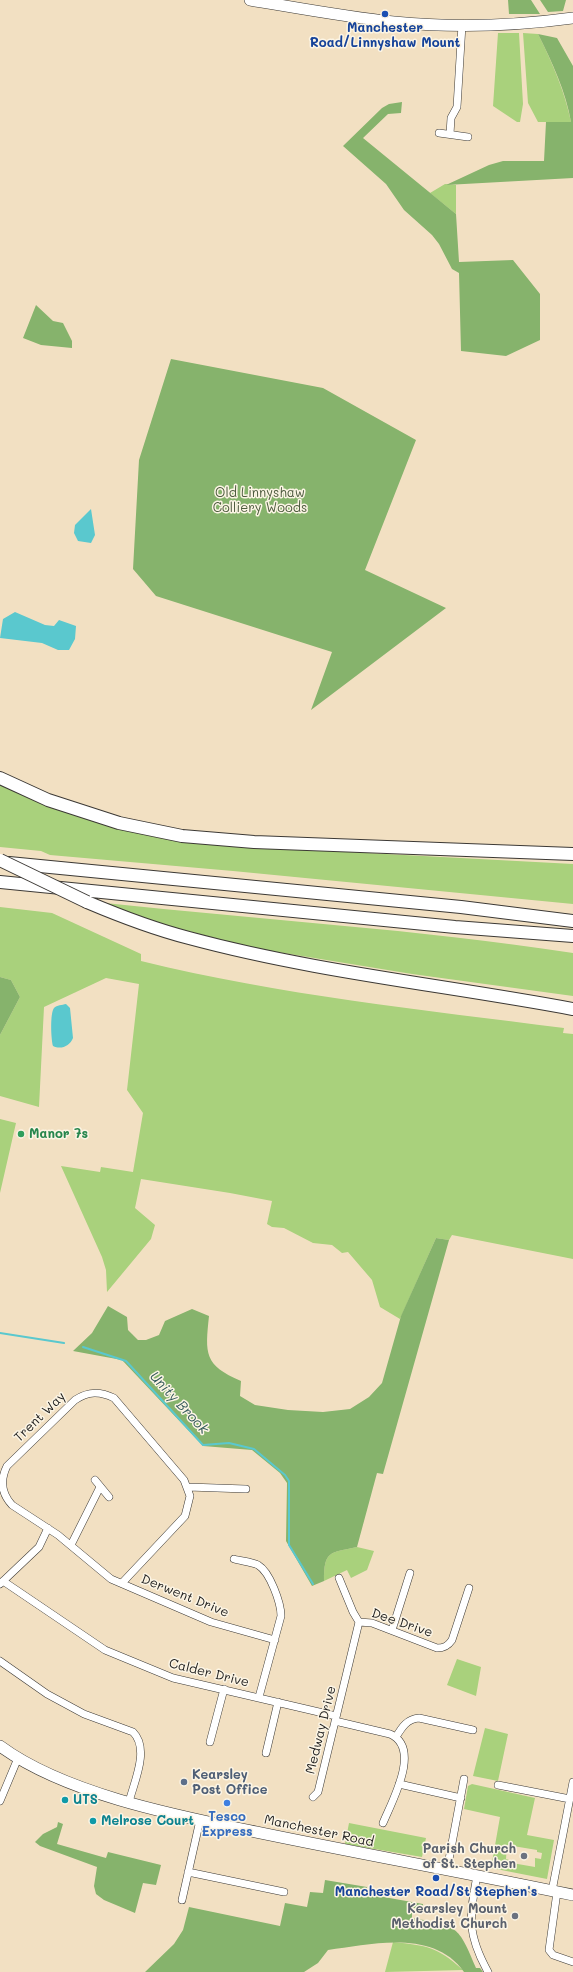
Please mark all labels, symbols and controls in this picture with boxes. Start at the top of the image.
marker: Manchester Road/Linnyshaw Mount [380,9,390,19]
place label: Manchester Road/Linnyshaw Mount [310,20,460,51]
park label: Old Linnyshaw Colliery Woods [213,485,307,516]
place label: Manor 7s [29,1126,88,1142]
marker: Manor 7s [16,1129,26,1139]
water label: Unity Brook [146,1368,212,1438]
street label: Trent Way [11,1389,69,1445]
street label: Derwent Drive [139,1571,231,1621]
street label: Dee Drive [369,1605,435,1641]
street label: Calder Drive [167,1656,251,1690]
street label: Medway Drive [303,1684,339,1776]
place label: Kearsley Post Office [192,1767,267,1798]
marker: Kearsley Post Office [179,1777,189,1787]
place label: UTS [73,1792,98,1808]
marker: UTS [60,1795,70,1805]
marker: Tesco Express [222,1798,232,1808]
place label: Tesco Express [202,1809,252,1840]
street label: Manchester Road [263,1812,375,1850]
place label: Melrose Court [101,1813,194,1829]
marker: Melrose Court [88,1816,98,1826]
place label: Parish Church of St. Stephen [422,1841,516,1872]
marker: Parish Church of St. Stephen [519,1851,529,1861]
marker: Manchester Road/St Stephen's [431,1873,441,1883]
place label: Manchester Road/St Stephen's [335,1884,537,1900]
place label: Kearsley Mount Methodist Church [391,1901,507,1932]
marker: Kearsley Mount Methodist Church [510,1911,520,1921]

